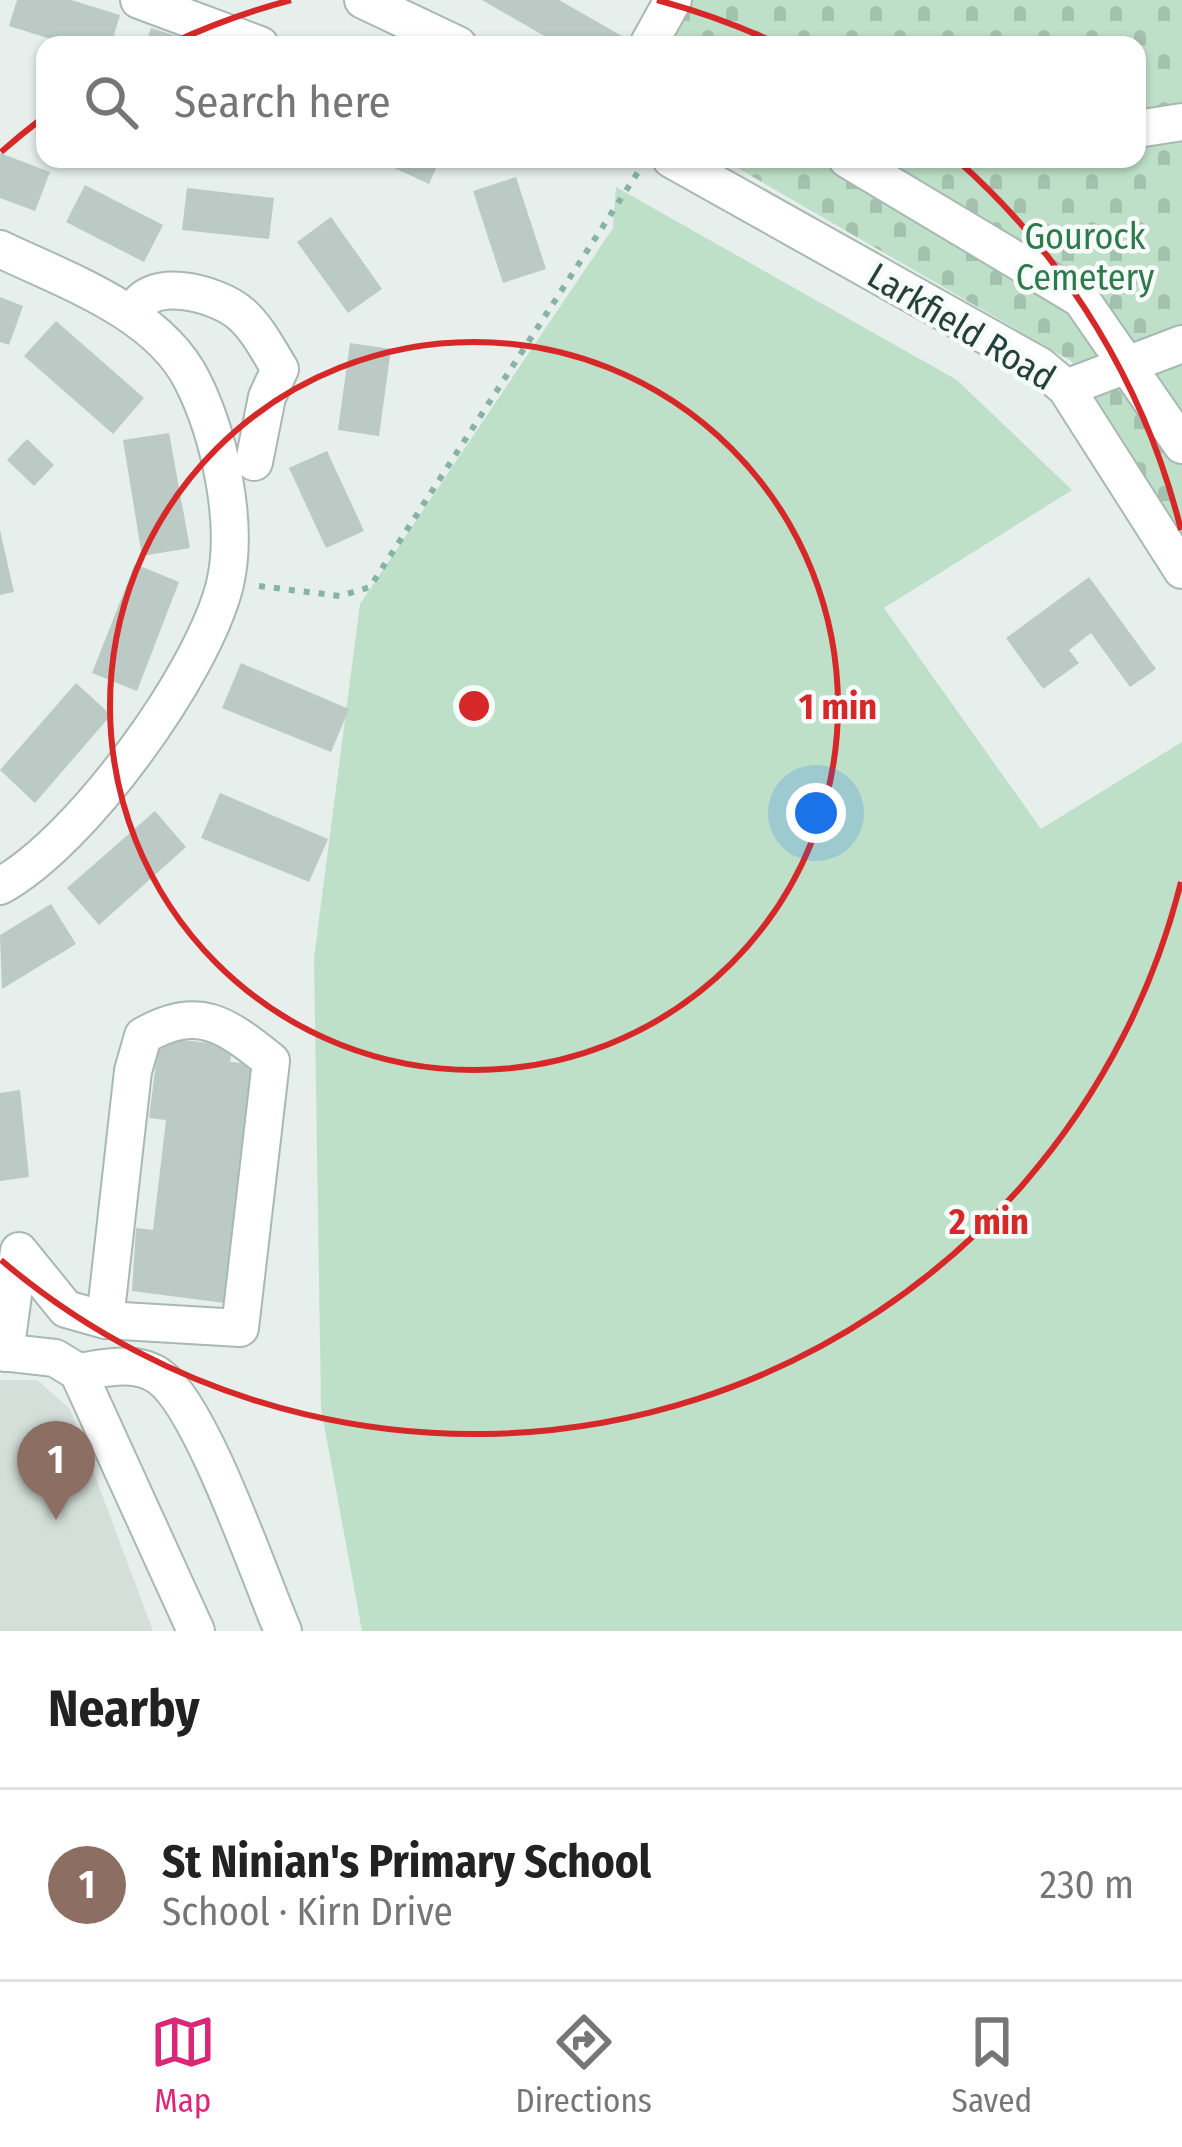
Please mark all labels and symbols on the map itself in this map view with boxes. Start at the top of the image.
park label: Gourock Cemetery [1016,215,1154,300]
street label: Larkfield Road [860,254,1063,400]
centre of rings [453,685,495,727]
text: 1 min [799,685,877,729]
your location [786,783,846,843]
text: 2 min [948,1200,1029,1244]
pin: 1 [17,1421,95,1520]

